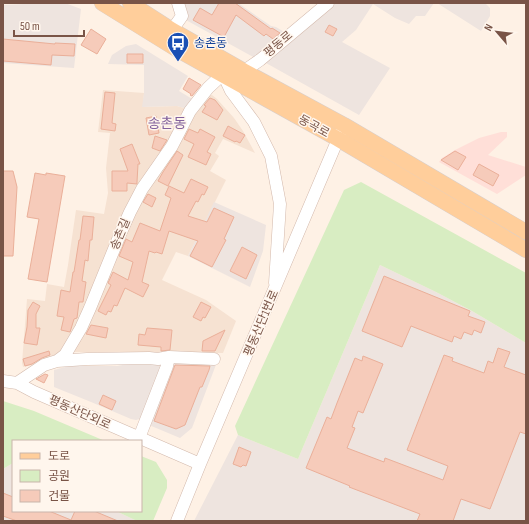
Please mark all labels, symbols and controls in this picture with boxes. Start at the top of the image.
scale bar [14,12,84,38]
north arrow [477,12,517,52]
text: 50 m [20,19,40,34]
text: N [481,22,496,33]
street label: 평동로 [261,28,296,61]
bus stop icon: 송촌동 [165,30,191,63]
place label: 송촌동 [194,36,227,51]
street label: 동곡로 [296,112,332,141]
district label: 송촌동 [148,115,186,132]
street label: 송촌길 [107,216,134,252]
street label: 평동산단1번로 [241,288,282,359]
street label: 평동산단외로 [46,392,113,433]
legend [12,440,142,512]
text: 도로 [48,449,70,464]
text: 공원 [48,469,70,484]
text: 건물 [48,489,70,504]

